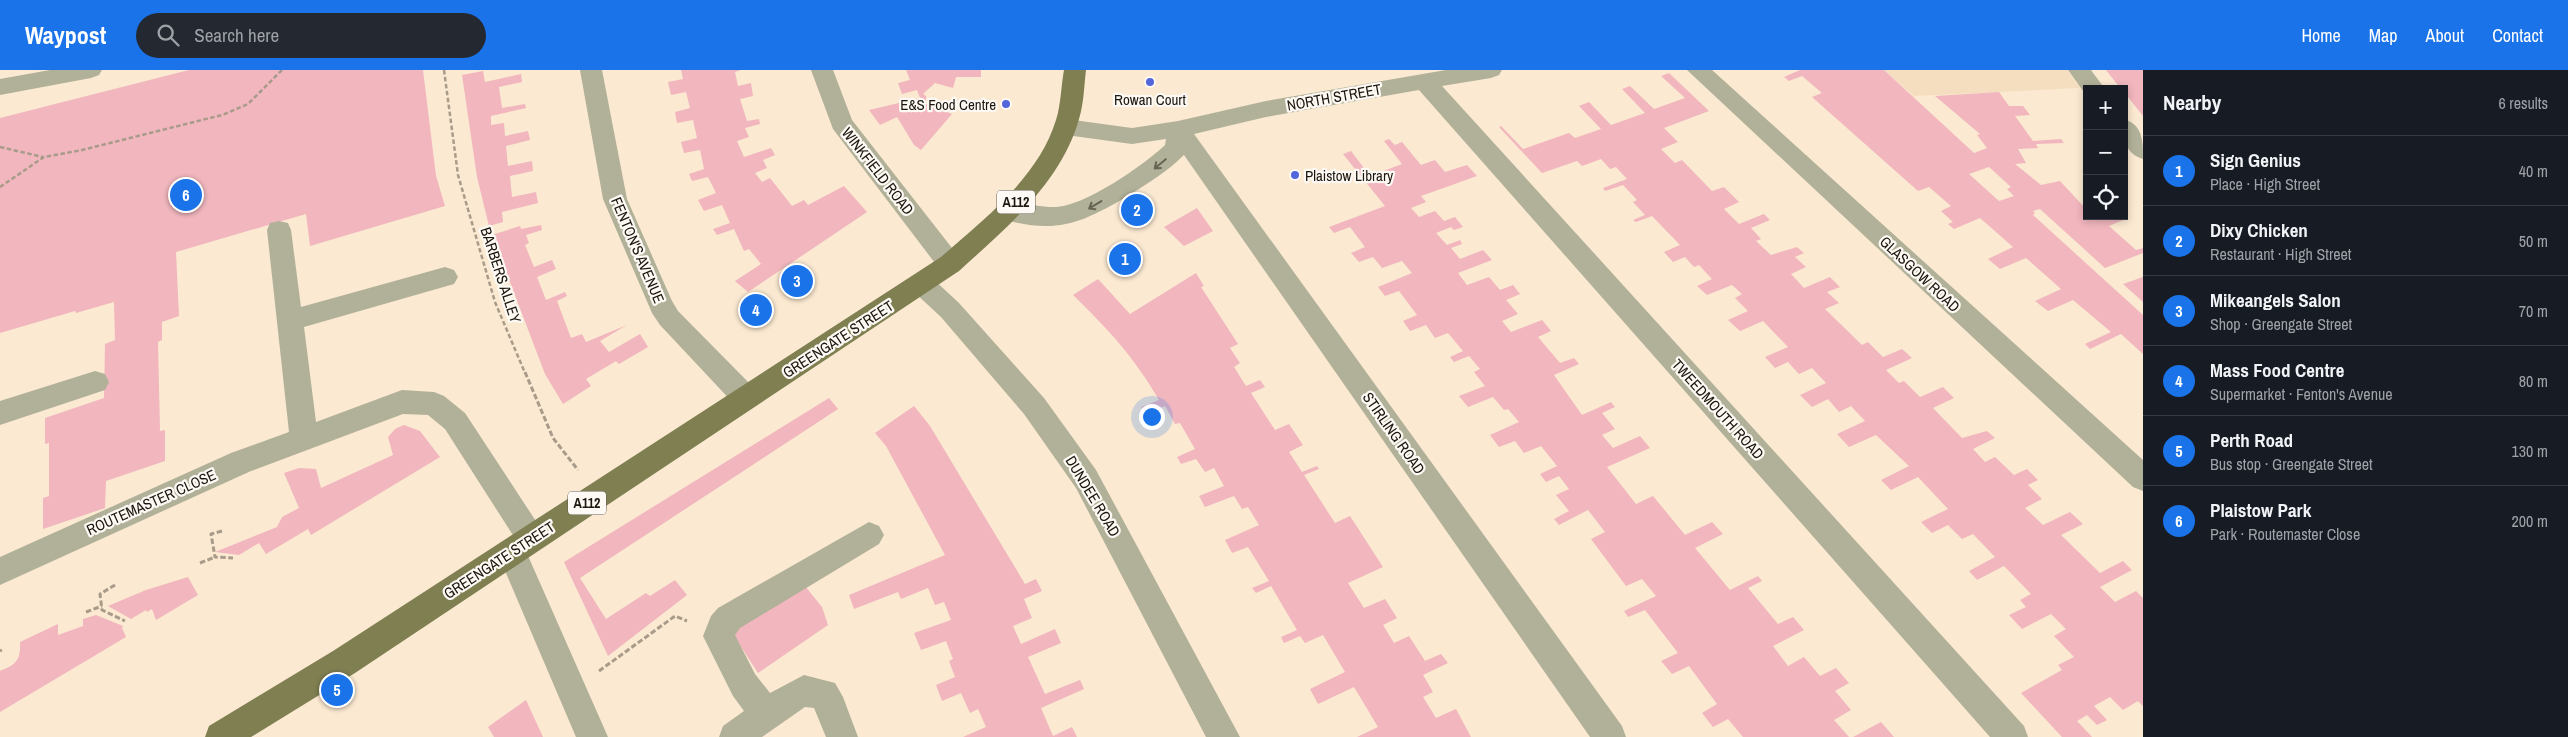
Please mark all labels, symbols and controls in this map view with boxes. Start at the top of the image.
search box [136,13,486,58]
text: Waypost [25,19,106,51]
icon: search [154,21,182,49]
text: Search here [194,22,279,48]
text: Home [2301,23,2341,48]
text: Map [2369,23,2398,48]
text: About [2426,23,2464,48]
text: Contact [2492,23,2543,48]
marker: Rowan Court [1144,76,1156,88]
street label: NORTH STREET [1285,78,1383,116]
map controls [2083,85,2128,220]
button: + [2083,85,2128,130]
text: Nearby [2163,88,2221,117]
place label: Rowan Court [1114,89,1186,110]
text: 6 results [2498,92,2548,114]
place label: E&S Food Centre [900,94,996,115]
marker: E&S Food Centre [1000,98,1012,110]
street label: WINKFIELD ROAD [837,123,919,219]
button: − [2083,130,2128,175]
text: Sign Genius [2210,147,2301,173]
one-way arrow [1153,158,1166,169]
text: 1 [2175,160,2183,182]
text: 40 m [2519,160,2548,182]
place label: Plaistow Library [1305,165,1394,186]
marker: Plaistow Library [1289,169,1301,181]
text: Place · High Street [2210,173,2320,195]
button: locate [2083,175,2128,220]
pin: 6 [170,176,202,214]
road number: A112 [997,190,1035,214]
pin: 2 [1121,191,1153,229]
street label: FENTON'S AVENUE [606,194,670,306]
one-way arrow [1088,200,1102,210]
text: Dixy Chicken [2210,217,2308,243]
street label: BARBERS ALLEY [476,224,527,326]
text: 2 [2175,230,2183,252]
text: 50 m [2519,230,2548,252]
street label: GLASGOW ROAD [1875,231,1965,317]
pin: 1 [1109,240,1141,278]
text: Restaurant · High Street [2210,243,2352,265]
pin: 3 [781,262,813,300]
text: Mikeangels Salon [2210,287,2341,313]
pin: 4 [740,291,772,329]
street label: GREENGATE STREET [778,295,898,383]
text: 3 [2175,300,2183,322]
text: 70 m [2519,300,2548,322]
text: Shop · Greengate Street [2210,313,2352,335]
street label: TWEEDMOUTH ROAD [1667,354,1769,464]
text: Mass Food Centre [2210,357,2344,383]
text: 4 [2175,370,2183,392]
text: 80 m [2519,370,2548,392]
text: Supermarket · Fenton's Avenue [2210,383,2393,405]
street label: STIRLING ROAD [1358,388,1430,478]
your location [1139,404,1165,430]
text: Perth Road [2210,427,2293,453]
text: 5 [2175,440,2183,462]
text: 130 m [2512,440,2548,462]
street label: DUNDEE ROAD [1061,452,1125,540]
text: Bus stop · Greengate Street [2210,453,2373,475]
street label: ROUTEMASTER CLOSE [83,464,219,540]
road number: A112 [568,492,606,514]
text: Plaistow Park [2210,497,2311,523]
text: 6 [2175,510,2183,532]
text: 200 m [2512,510,2548,532]
street label: GREENGATE STREET [439,516,559,604]
text: Park · Routemaster Close [2210,523,2360,545]
pin: 5 [321,671,353,709]

